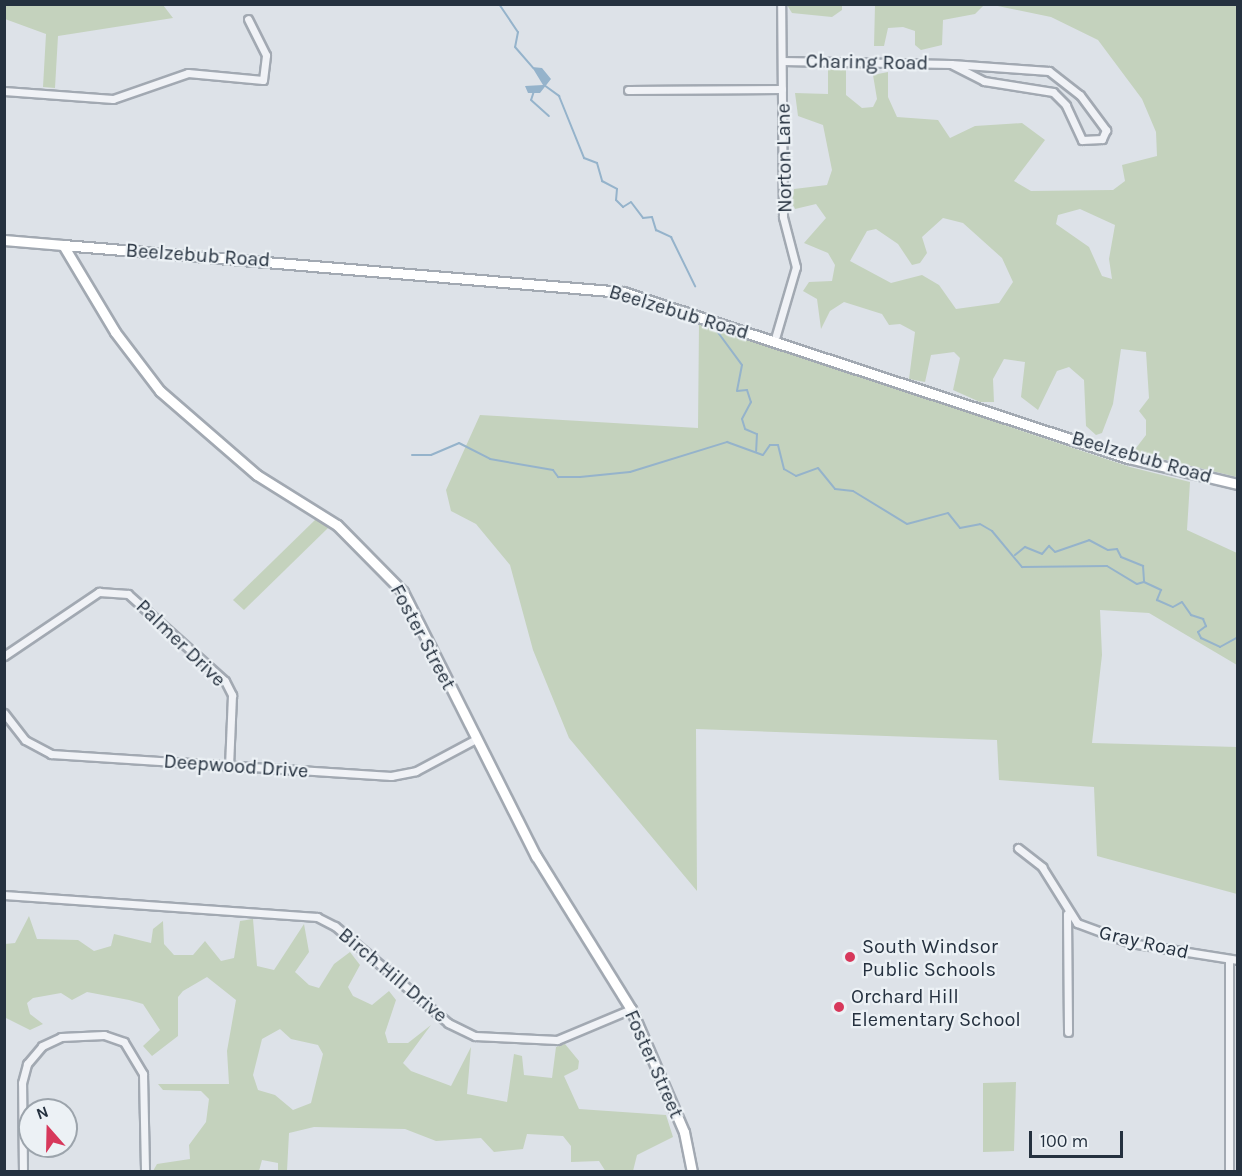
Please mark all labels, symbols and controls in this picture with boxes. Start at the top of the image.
street label: Charing Road [805,49,929,75]
street label: Norton Lane [771,103,797,213]
street label: Beelzebub Road [125,238,271,272]
street label: Beelzebub Road [606,279,752,345]
street label: Beelzebub Road [1069,425,1215,489]
street label: Foster Street [385,580,461,694]
street label: Palmer Drive [131,594,231,692]
street label: Deepwood Drive [163,749,309,783]
street label: Gray Road [1097,920,1191,964]
street label: Birch Hill Drive [334,922,452,1028]
place label: South Windsor Public Schools [862,934,998,981]
marker: South Windsor Public Schools [843,950,857,964]
place label: Orchard Hill Elementary School [851,984,1021,1031]
marker: Orchard Hill Elementary School [832,1000,846,1014]
street label: Foster Street [619,1006,689,1122]
north arrow [18,1098,78,1158]
text: N [34,1102,51,1123]
scale bar [1032,1119,1126,1157]
text: 100 m [1040,1130,1088,1152]

